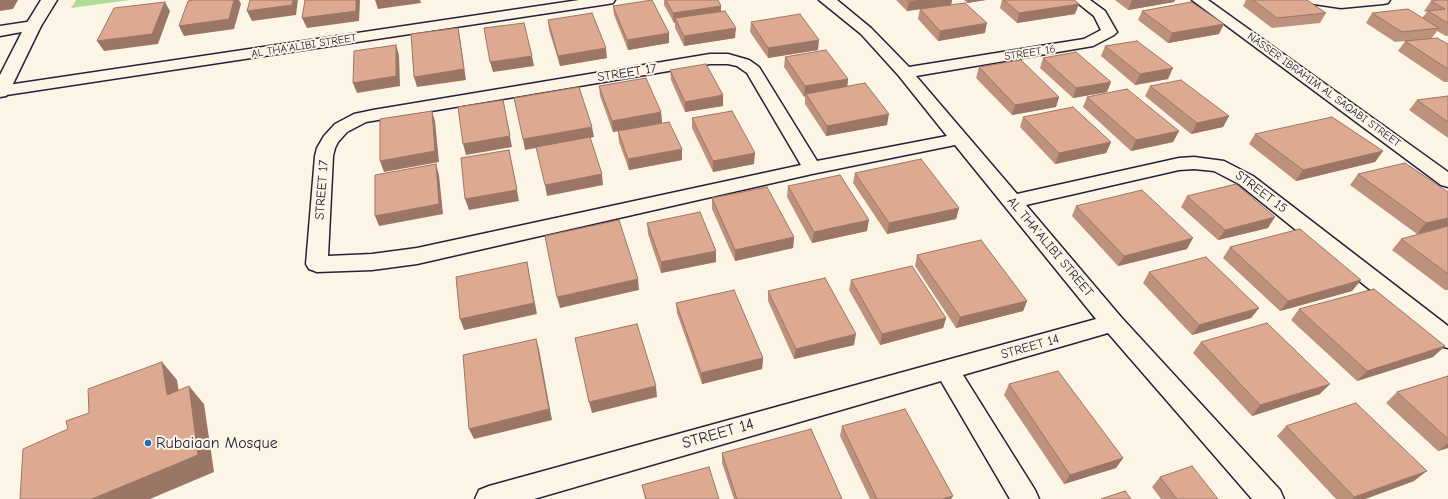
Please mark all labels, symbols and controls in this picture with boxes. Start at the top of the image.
street label: NASSER IBRAHIM AL SAQABI STREET [1245,30,1403,150]
street label: AL THA'ALIBI STREET [251,31,357,61]
street label: STREET 16 [1004,42,1056,64]
street label: STREET 17 [596,61,658,85]
street label: STREET 17 [312,160,332,220]
street label: STREET 15 [1232,168,1290,216]
street label: AL THA'ALIBI STREET [1004,194,1096,300]
street label: STREET 14 [999,331,1061,363]
street label: STREET 14 [680,415,756,453]
place label: Rubaiaan Mosque [156,433,278,453]
marker: Rubaiaan Mosque [143,438,153,448]

